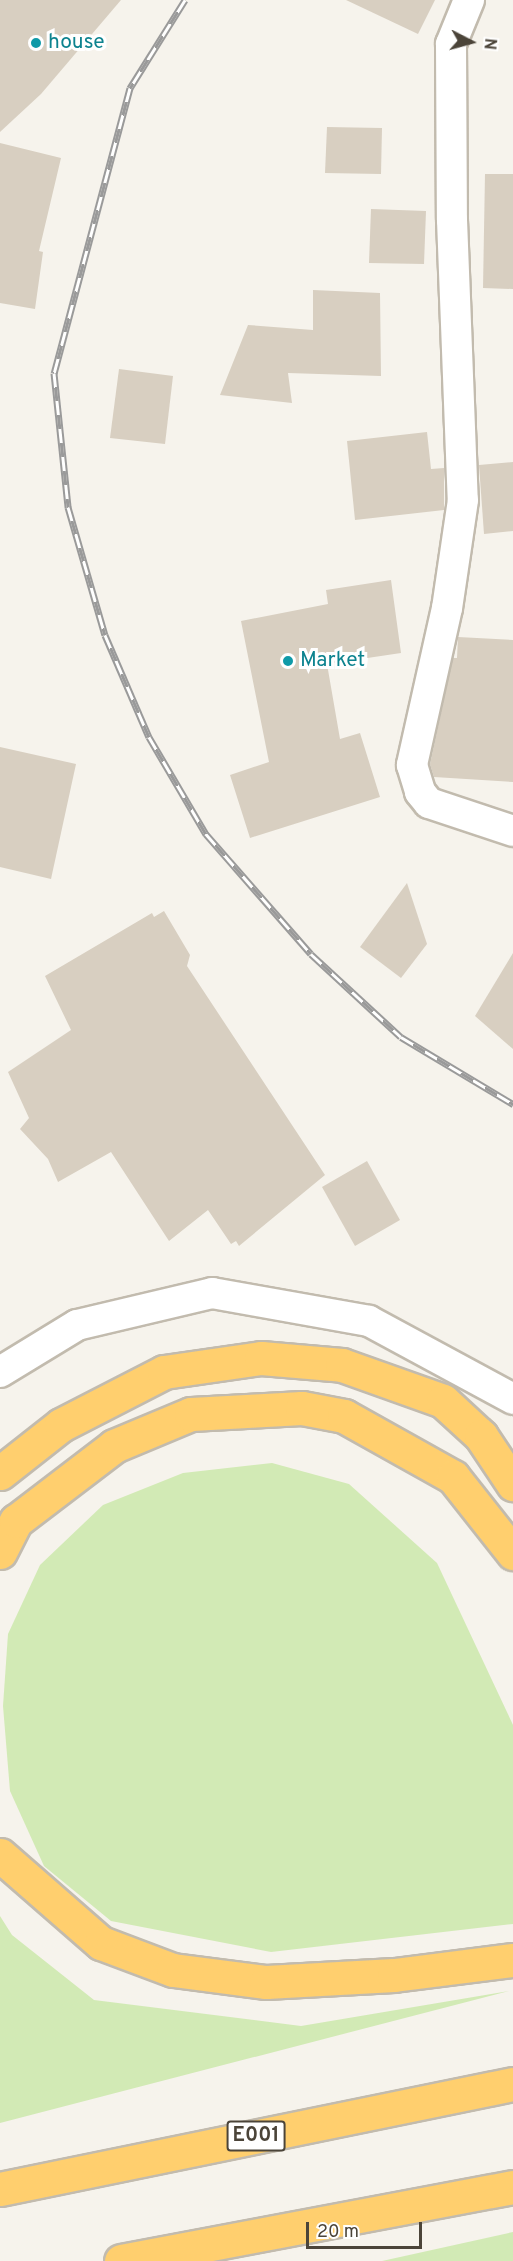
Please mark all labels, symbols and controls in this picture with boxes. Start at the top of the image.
north arrow [441,12,501,72]
place label: house [48,30,105,56]
marker: house [29,36,43,50]
text: N [478,37,499,51]
place label: Market [300,648,365,674]
marker: Market [281,654,295,668]
road number: E001 [226,2119,286,2153]
scale bar [309,2210,424,2248]
text: 20 m [317,2221,359,2244]

